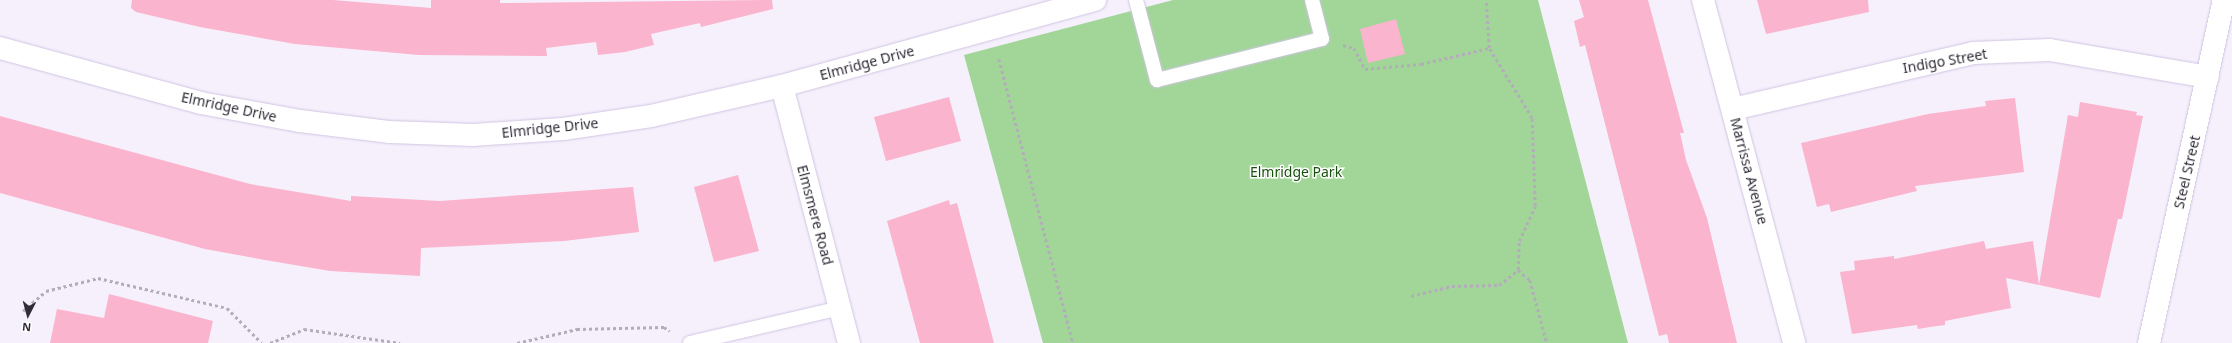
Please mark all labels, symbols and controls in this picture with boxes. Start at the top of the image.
street label: Elmridge Drive [818,42,916,84]
street label: Indigo Street [1901,45,1989,77]
street label: Elmridge Drive [180,89,278,125]
street label: Elmridge Drive [501,115,599,141]
street label: Marrissa Avenue [1727,116,1771,226]
street label: Steel Street [2170,134,2204,210]
street label: Elmsmere Road [794,163,836,267]
park label: Elmridge Park [1250,164,1342,180]
north arrow [8,295,48,335]
text: N [21,320,32,335]

